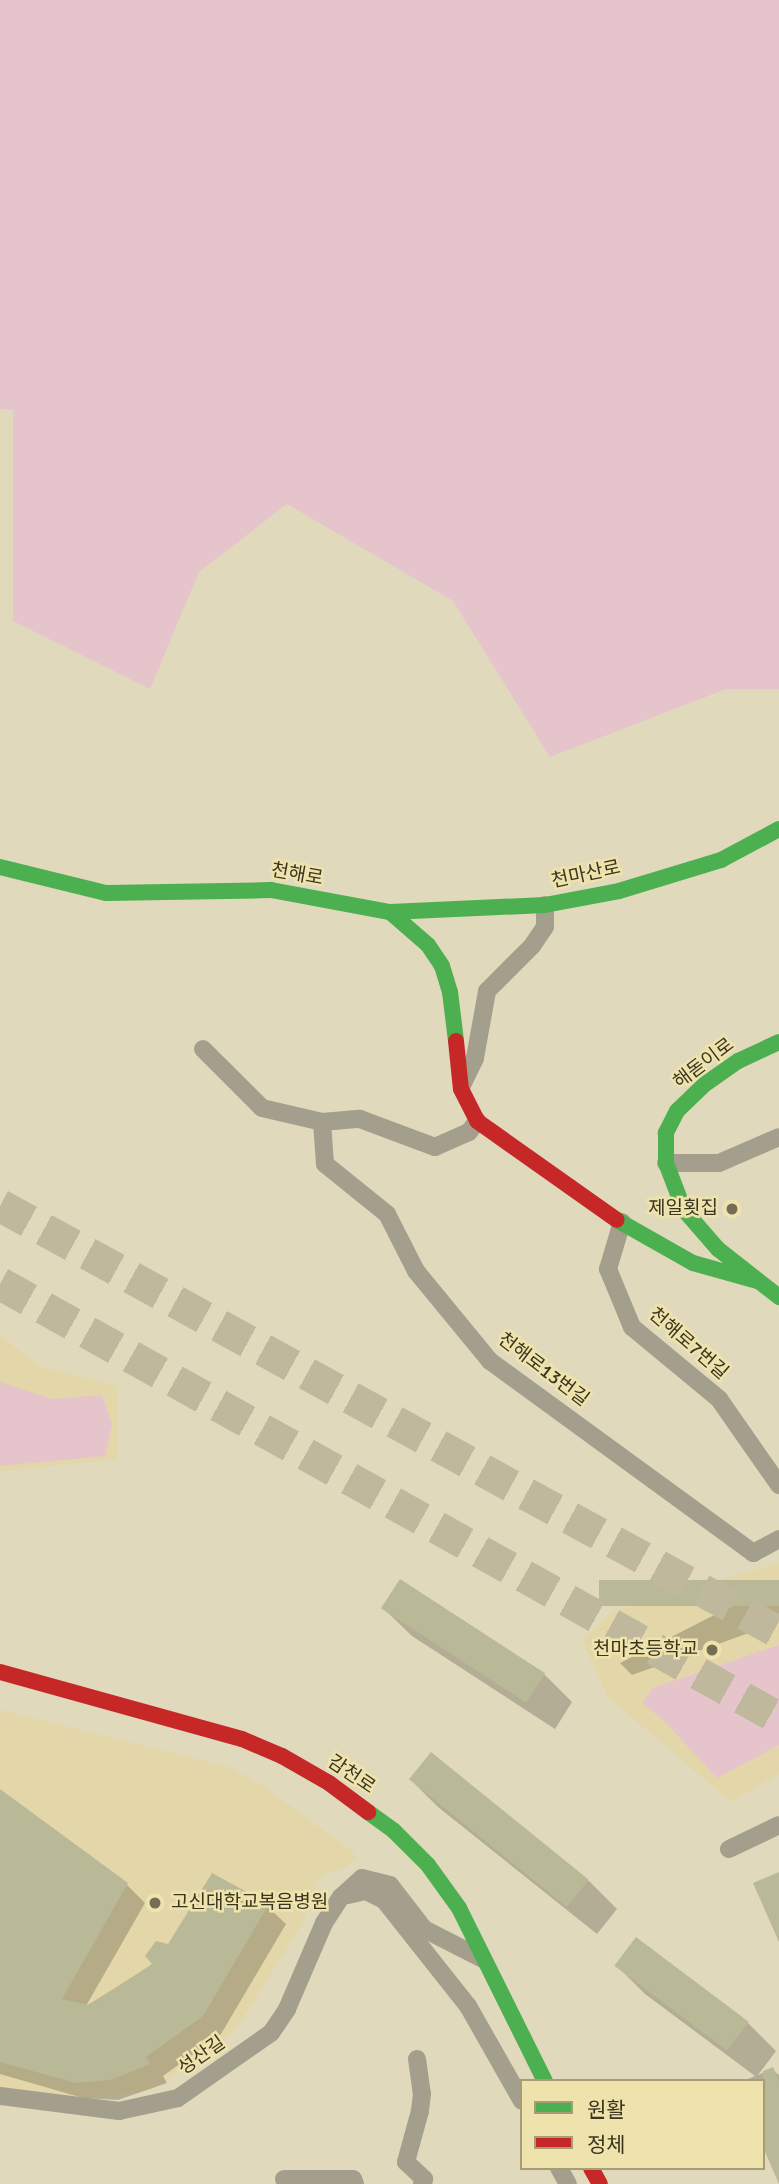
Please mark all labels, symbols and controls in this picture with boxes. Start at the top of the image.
street label: 천마산로 [549,857,623,893]
street label: 천해로 [269,859,325,891]
street label: 해돋이로 [669,1034,739,1094]
place label: 제일횟집 [648,1198,718,1220]
marker: 제일횟집 [724,1201,740,1217]
street label: 천해로7번길 [644,1303,732,1385]
street label: 천해로13번길 [493,1328,593,1412]
place label: 천마초등학교 [593,1639,698,1661]
marker: 천마초등학교 [704,1642,720,1658]
street label: 감천로 [323,1751,379,1799]
place label: 고신대학교복음병원 [171,1892,328,1914]
marker: 고신대학교복음병원 [145,1893,165,1913]
street label: 성산길 [174,2032,230,2080]
legend [520,2079,765,2170]
text: 원활 [587,2097,626,2123]
text: 정체 [587,2132,626,2158]

